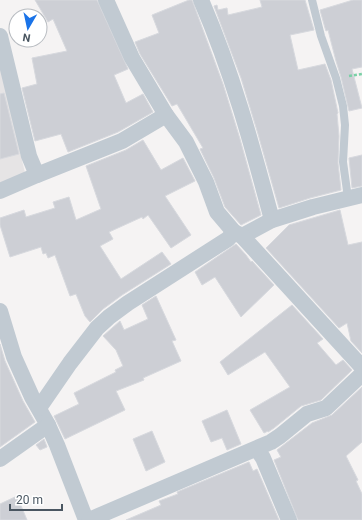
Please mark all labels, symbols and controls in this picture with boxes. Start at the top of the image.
north arrow [8,8,48,48]
text: N [21,30,31,44]
scale bar [10,486,62,512]
text: 20 m [16,493,43,507]

